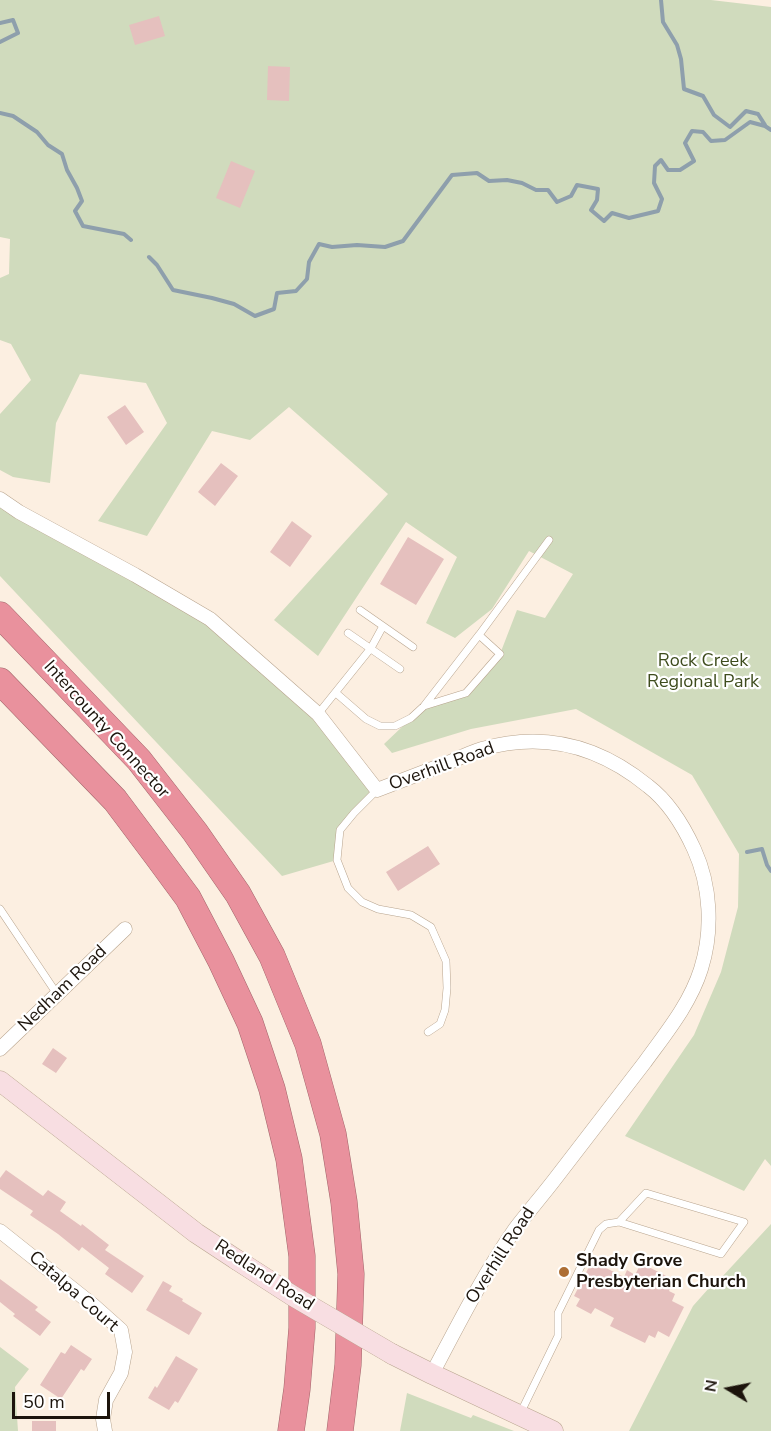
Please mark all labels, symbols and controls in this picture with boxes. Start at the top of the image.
park label: Rock Creek Regional Park [647,651,759,694]
street label: Intercounty Connector [38,657,174,803]
street label: Overhill Road [386,738,498,796]
street label: Nedham Road [14,941,112,1037]
street label: Overhill Road [462,1204,540,1308]
street label: Redland Road [210,1236,318,1316]
street label: Catalpa Court [24,1247,122,1337]
place label: Shady Grove Presbyterian Church [576,1251,746,1294]
marker: Shady Grove Presbyterian Church [557,1265,571,1279]
north arrow [699,1359,759,1419]
text: N [699,1378,723,1394]
scale bar [15,1380,112,1418]
text: 50 m [23,1390,65,1414]

